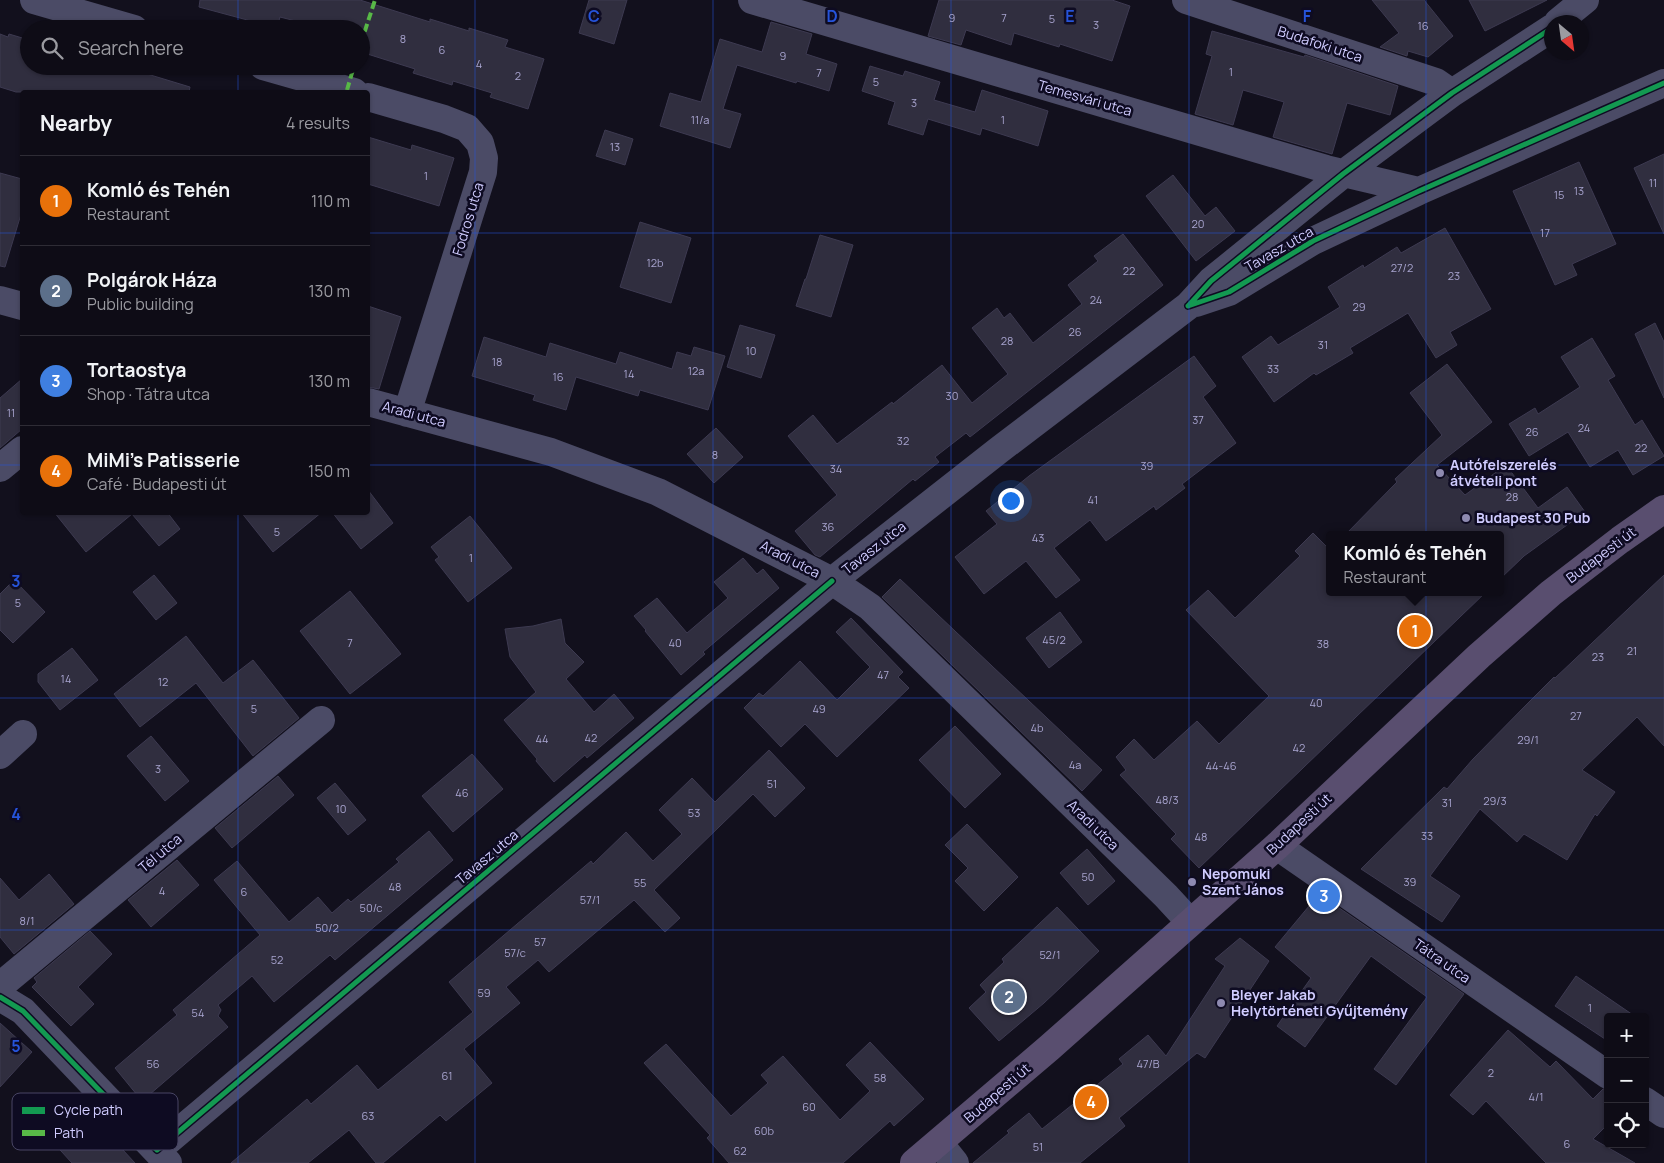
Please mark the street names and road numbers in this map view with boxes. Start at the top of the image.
street label: Budafoki utca [1275,21,1365,66]
street label: Temesvári utca [1036,75,1134,120]
street label: Fodros utca [447,180,488,258]
street label: Tavasz utca [1241,221,1316,276]
street label: Aradi utca [380,396,448,431]
street label: Tavasz utca [838,517,909,578]
street label: Budapesti út [1562,522,1640,587]
street label: Aradi utca [757,535,823,582]
street label: Budapesti út [1262,788,1336,859]
street label: Aradi utca [1063,795,1123,854]
street label: Tavasz utca [451,825,522,888]
street label: Tél utca [134,829,185,876]
street label: Tátra utca [1410,934,1474,987]
street label: Budapesti út [959,1058,1034,1127]

